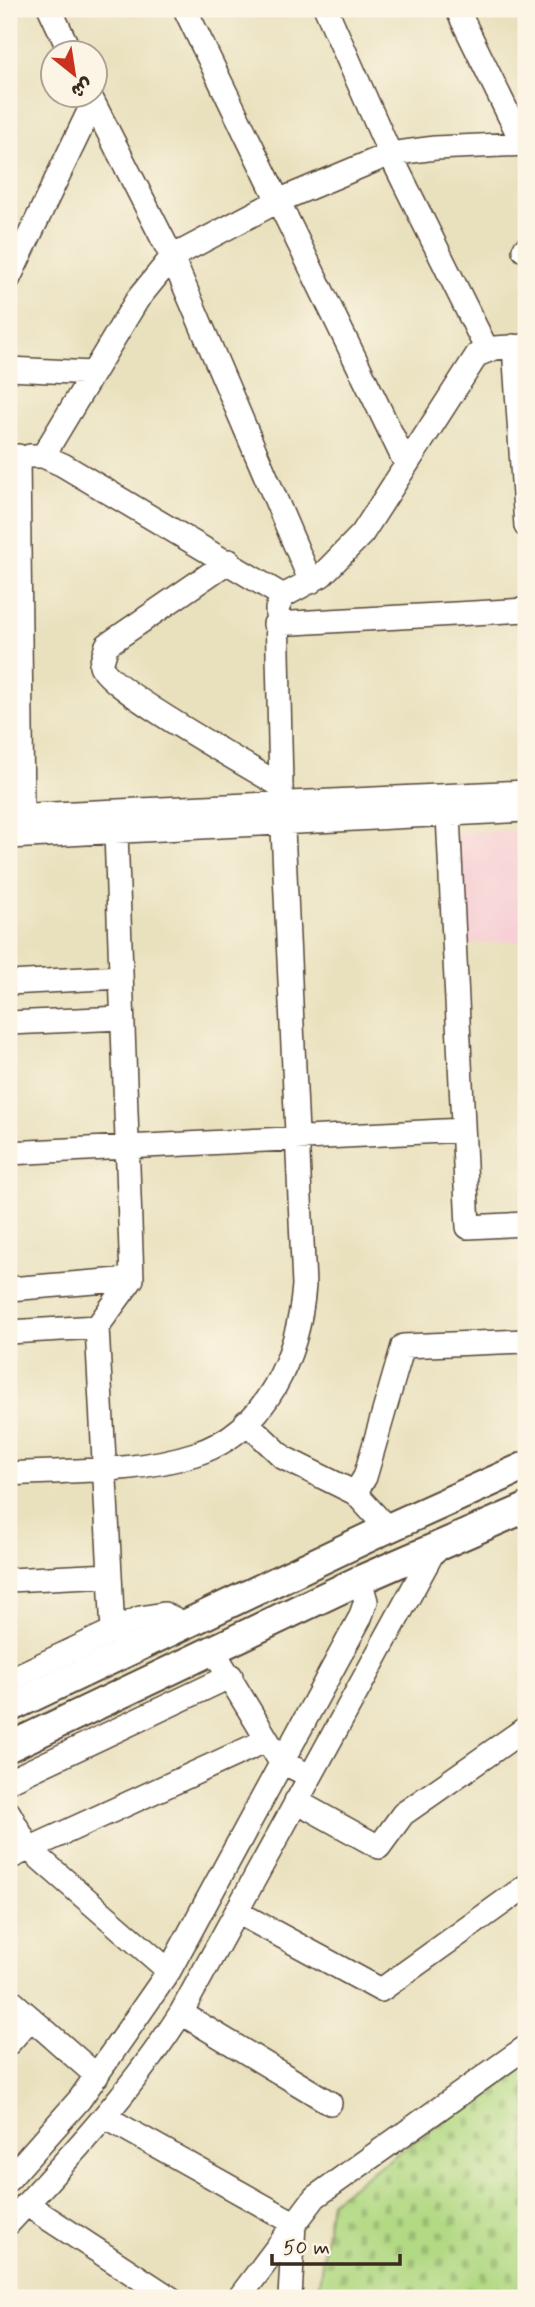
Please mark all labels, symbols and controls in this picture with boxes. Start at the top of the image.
north arrow [38,38,108,108]
text: ش [66,71,97,104]
scale bar [272,2223,400,2267]
text: 50 m [283,2234,330,2262]

